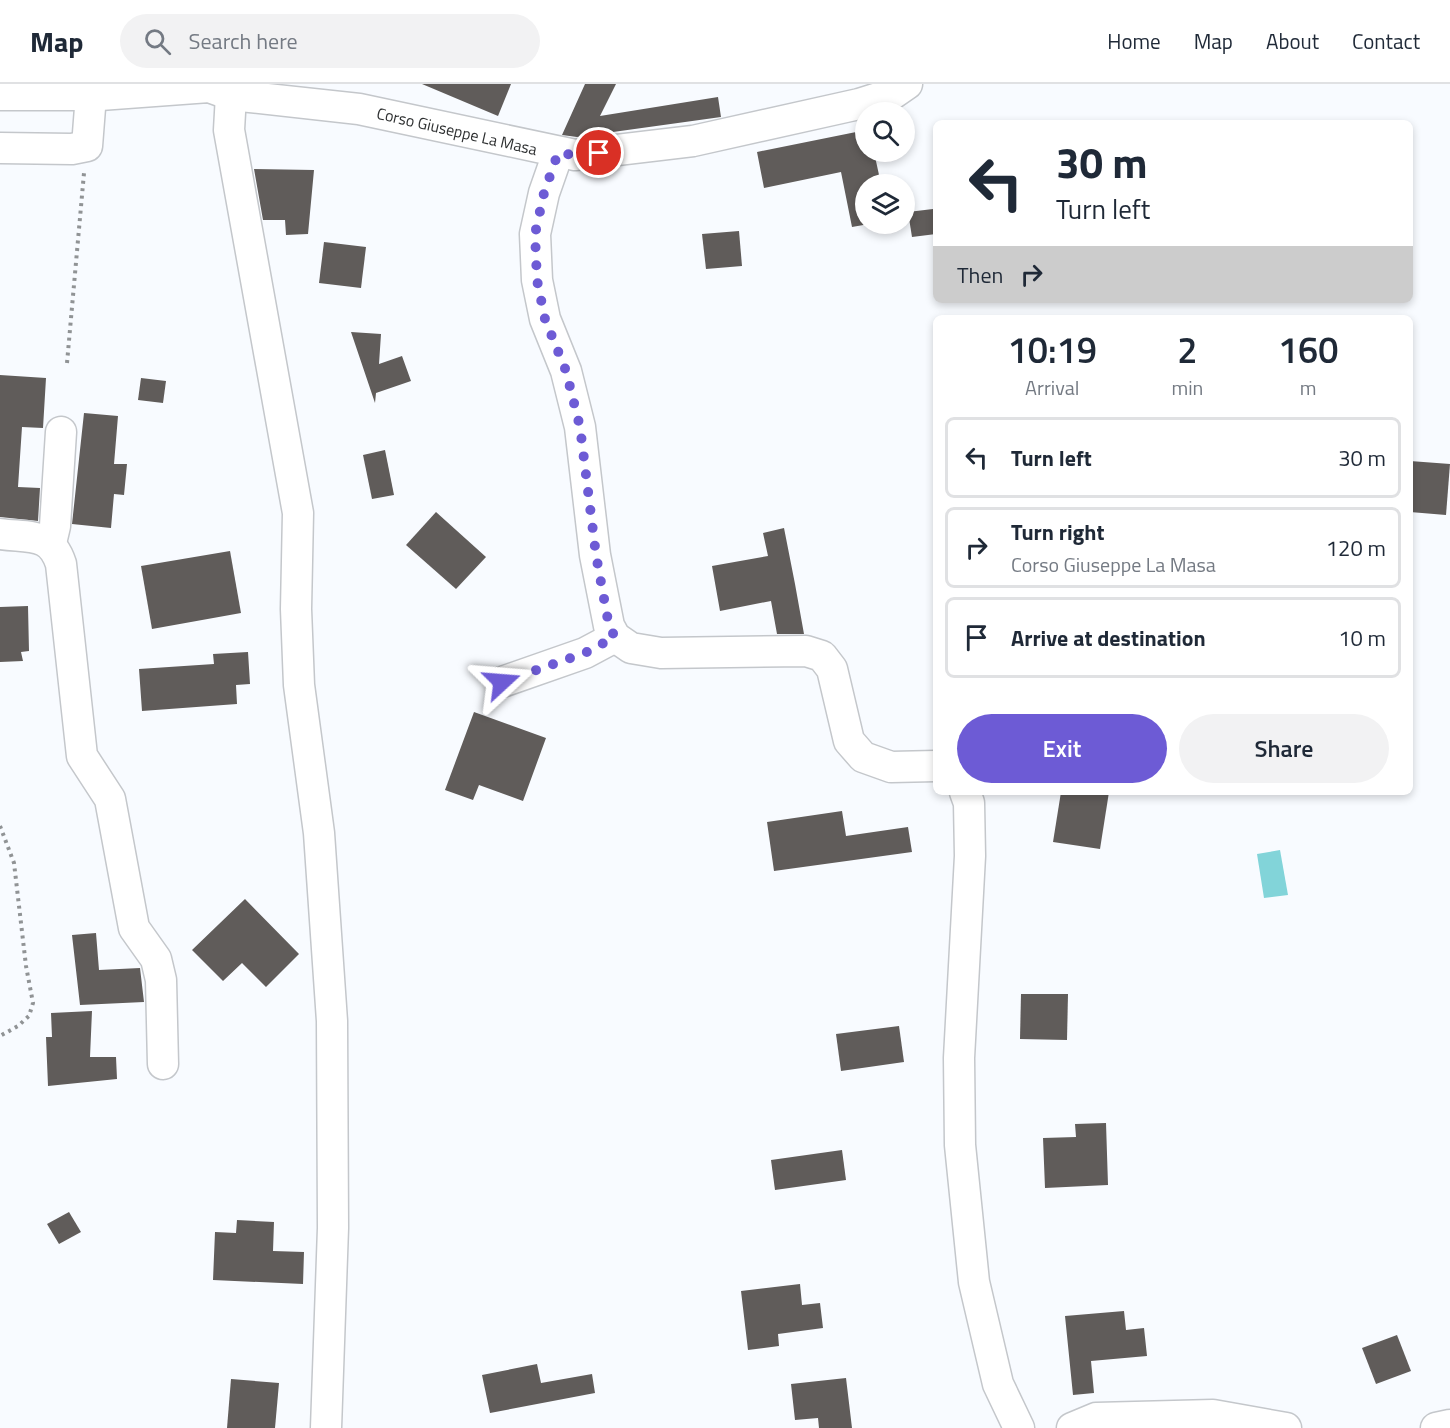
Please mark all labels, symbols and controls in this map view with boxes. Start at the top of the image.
search box [120,14,540,68]
text: Map [30,20,84,63]
text: Search here [189,24,298,58]
icon: search [141,25,174,58]
text: Home [1107,25,1161,57]
text: Map [1194,25,1233,57]
text: About [1266,25,1319,57]
text: Contact [1352,25,1420,57]
street label: Corso Giuseppe La Masa [374,101,540,161]
map controls [855,102,915,234]
button: search [855,102,915,162]
pin [573,127,624,178]
text: 30 m [1056,130,1148,194]
icon: arrive [582,136,615,169]
icon: left [957,144,1035,222]
button: layers [855,174,915,234]
text: Turn left [1056,188,1150,229]
text: Then [957,258,1003,292]
icon: right [1015,258,1048,291]
text: 10:19 [1008,322,1097,377]
text: 2 [1177,322,1197,377]
text: 160 [1278,322,1338,377]
text: Arrival [1025,372,1079,403]
text: min [1171,372,1203,403]
text: m [1300,372,1316,403]
icon: left [960,441,993,474]
text: Turn left [1011,441,1092,475]
text: 30 m [1338,441,1386,475]
text: Turn right [1011,515,1105,549]
icon: right [960,531,993,564]
text: 120 m [1326,531,1386,565]
text: Corso Giuseppe La Masa [1011,549,1216,580]
icon: arrive [960,621,993,654]
text: Arrive at destination [1011,621,1206,655]
text: 10 m [1338,621,1386,655]
position arrow [470,650,534,714]
button: Exit [957,714,1167,783]
button: Share [1179,714,1389,783]

